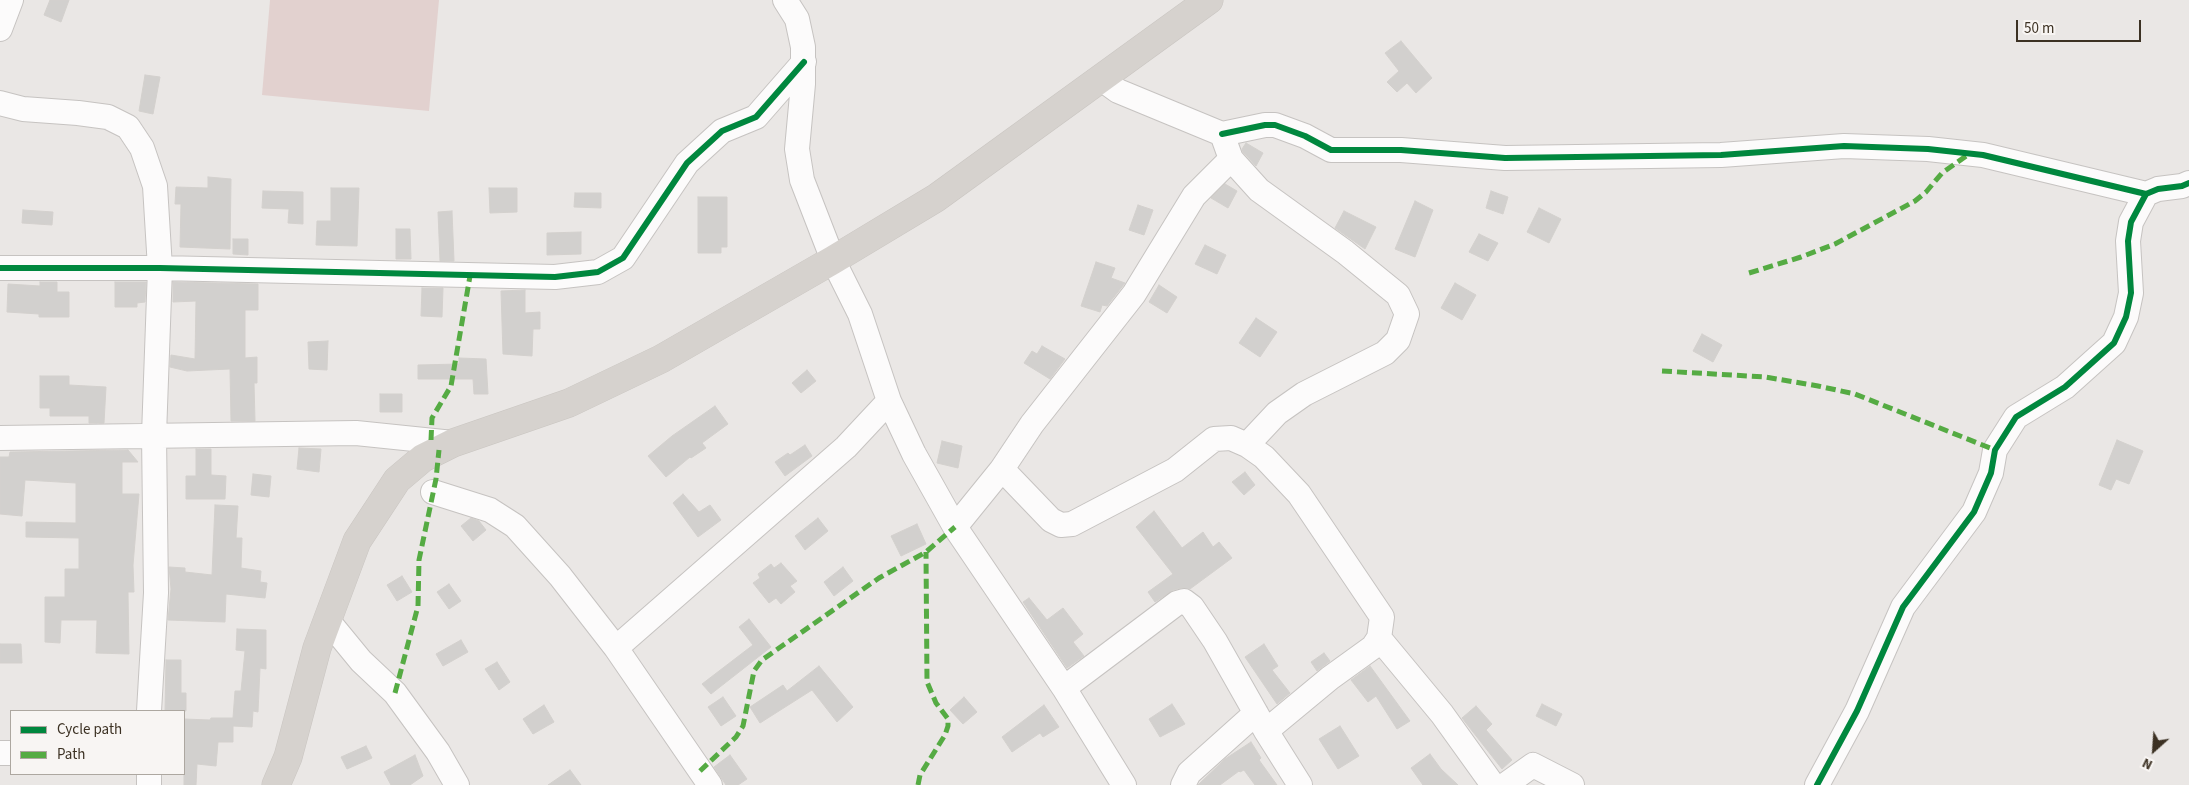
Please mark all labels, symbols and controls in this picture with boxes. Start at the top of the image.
scale bar [2019,10,2144,42]
text: 50 m [2024,18,2054,39]
legend [10,710,185,775]
text: Cycle path [57,719,122,740]
north arrow [2129,725,2179,775]
text: Path [57,744,85,765]
text: N [2139,752,2156,775]

